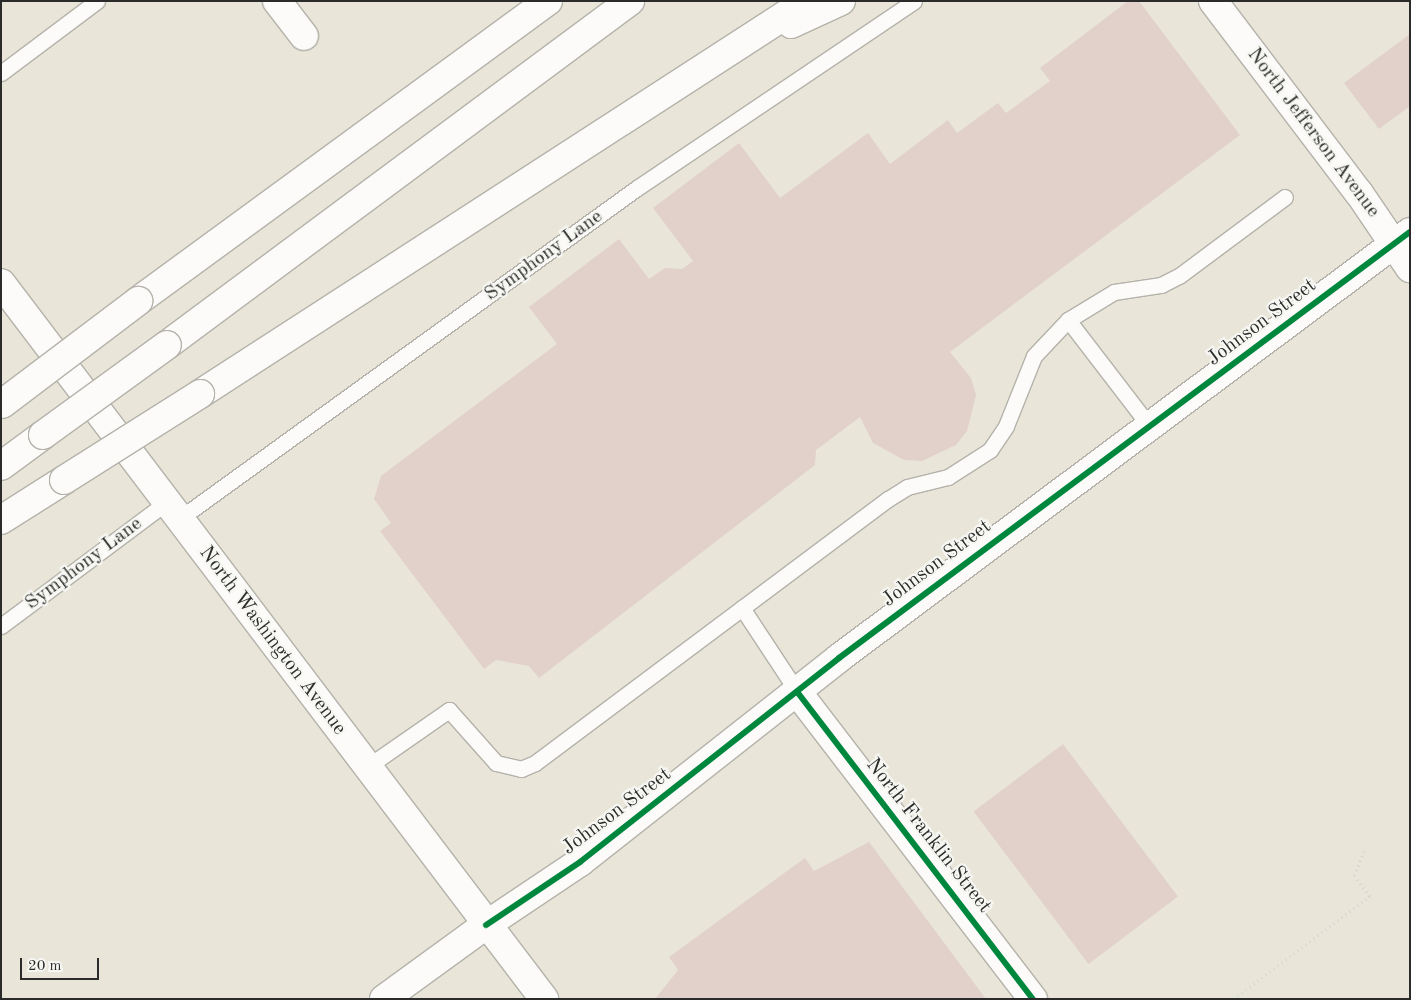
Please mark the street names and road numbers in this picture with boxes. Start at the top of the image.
street label: North Jefferson Avenue [1241,43,1385,223]
street label: Symphony Lane [480,205,608,307]
street label: Johnson Street [1203,274,1321,372]
street label: Symphony Lane [21,512,147,616]
street label: Johnson Street [878,515,996,613]
street label: North Washington Avenue [193,542,351,740]
street label: North Franklin Street [860,754,996,918]
street label: Johnson Street [558,763,676,861]

